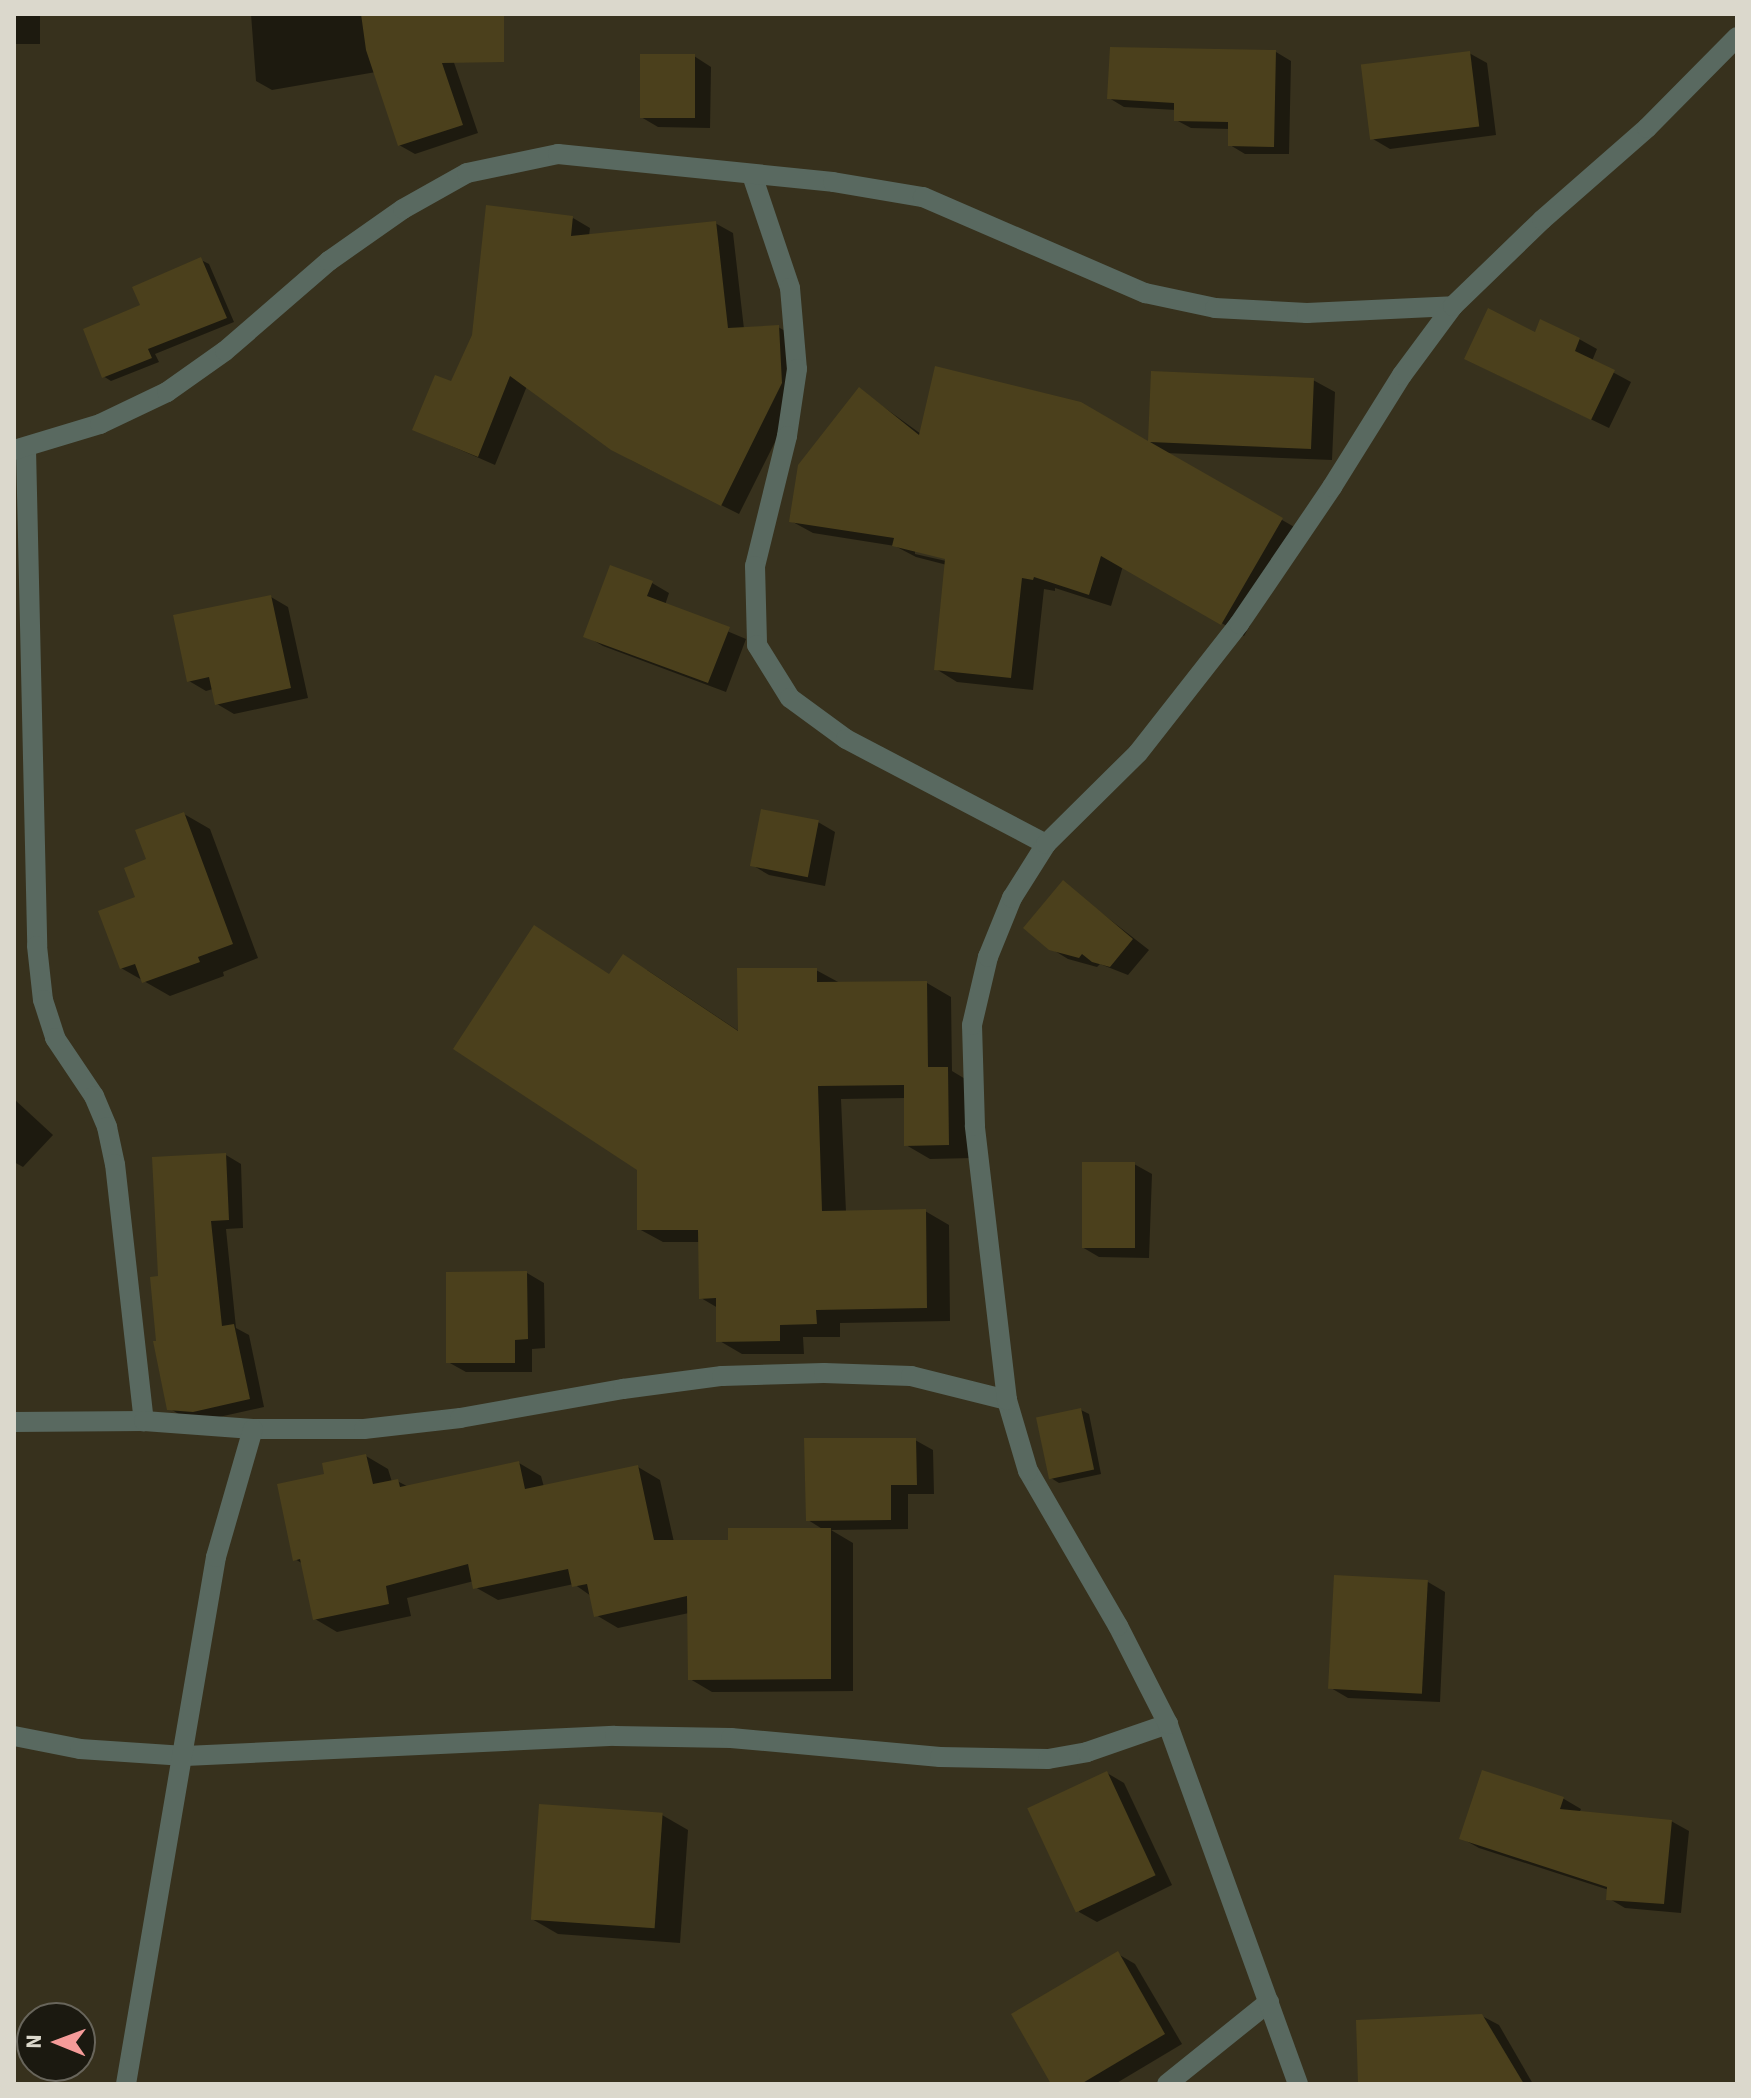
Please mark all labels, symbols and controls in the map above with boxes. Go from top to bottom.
north arrow [16,2002,96,2082]
text: N [18,2034,50,2049]

